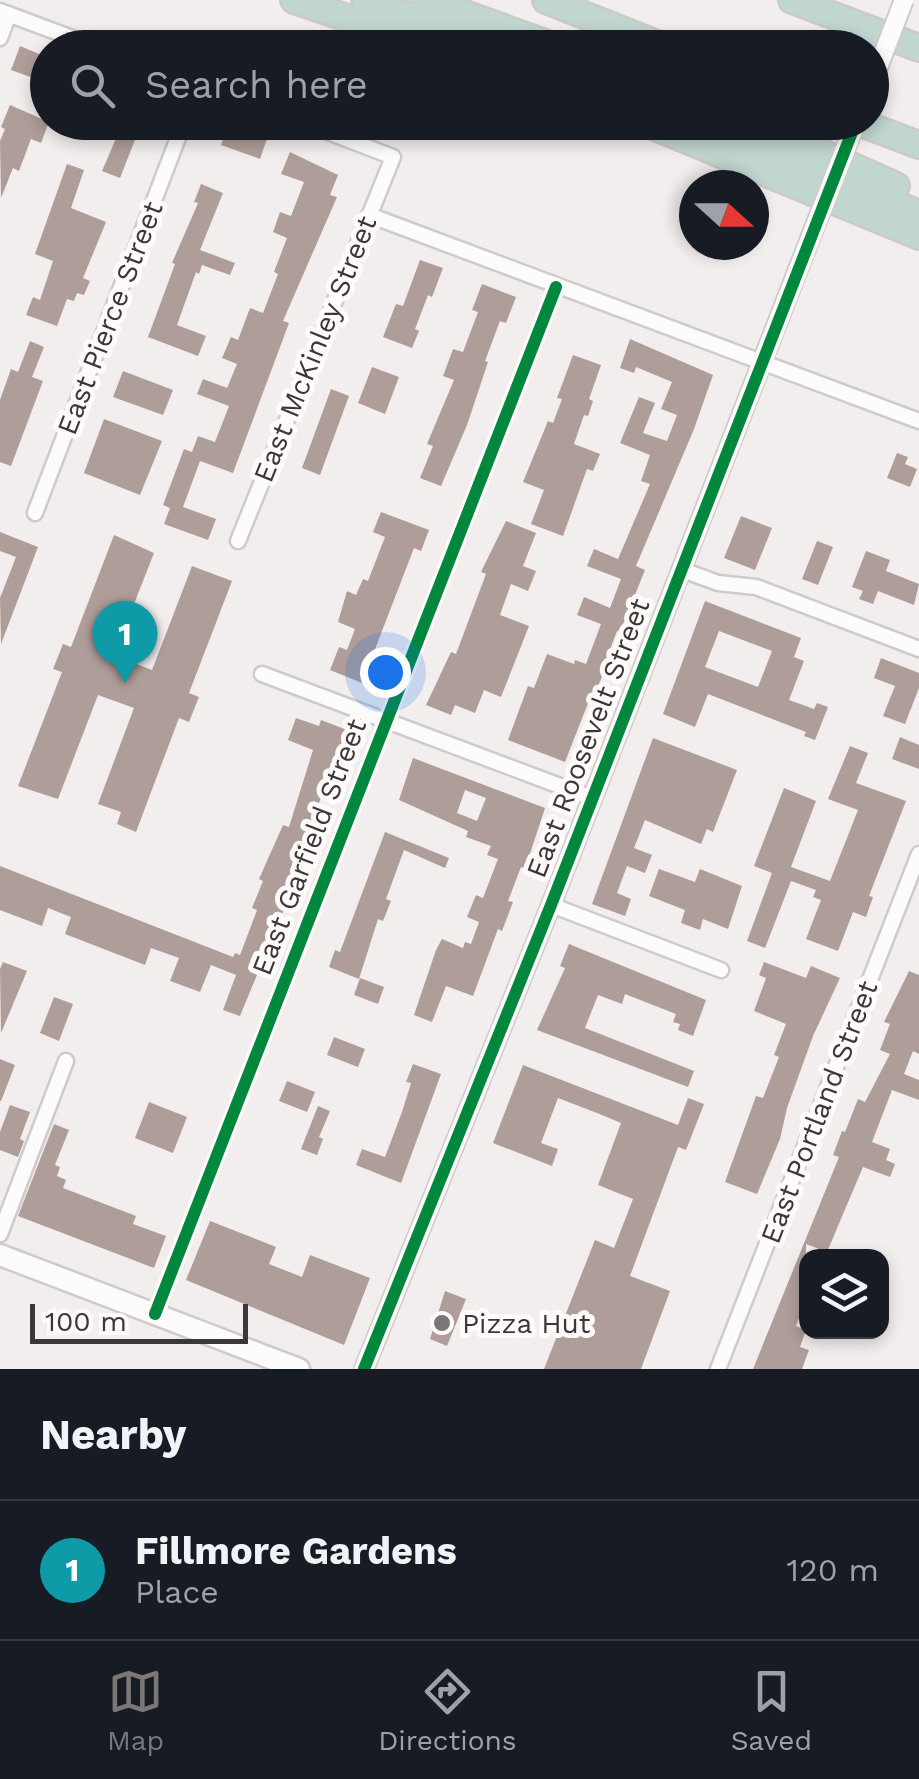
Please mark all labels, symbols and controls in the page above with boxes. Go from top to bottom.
search box [30,30,889,140]
icon: search [65,58,120,113]
text: Search here [145,63,368,107]
north arrow [679,170,769,260]
street label: East Pierce Street [50,197,170,439]
street label: East McKinley Street [247,211,384,487]
street label: East Roosevelt Street [520,594,657,882]
pin: 1 [92,600,158,683]
your location [360,647,411,698]
street label: East Garfield Street [245,714,373,980]
street label: East Portland Street [754,976,884,1248]
map controls [799,1249,889,1339]
button: layers [799,1249,889,1339]
scale bar [30,1299,248,1344]
text: 100 m [45,1305,127,1338]
place label: Pizza Hut [462,1307,591,1340]
marker: Pizza Hut [431,1312,453,1334]
text: Nearby [40,1410,187,1459]
text: Fillmore Gardens [135,1529,457,1573]
text: 1 [66,1551,79,1589]
text: 120 m [787,1551,879,1589]
text: Place [135,1573,219,1611]
tab: Map [107,1664,164,1757]
tab: Directions [378,1664,517,1757]
tab: Saved [731,1664,812,1757]

